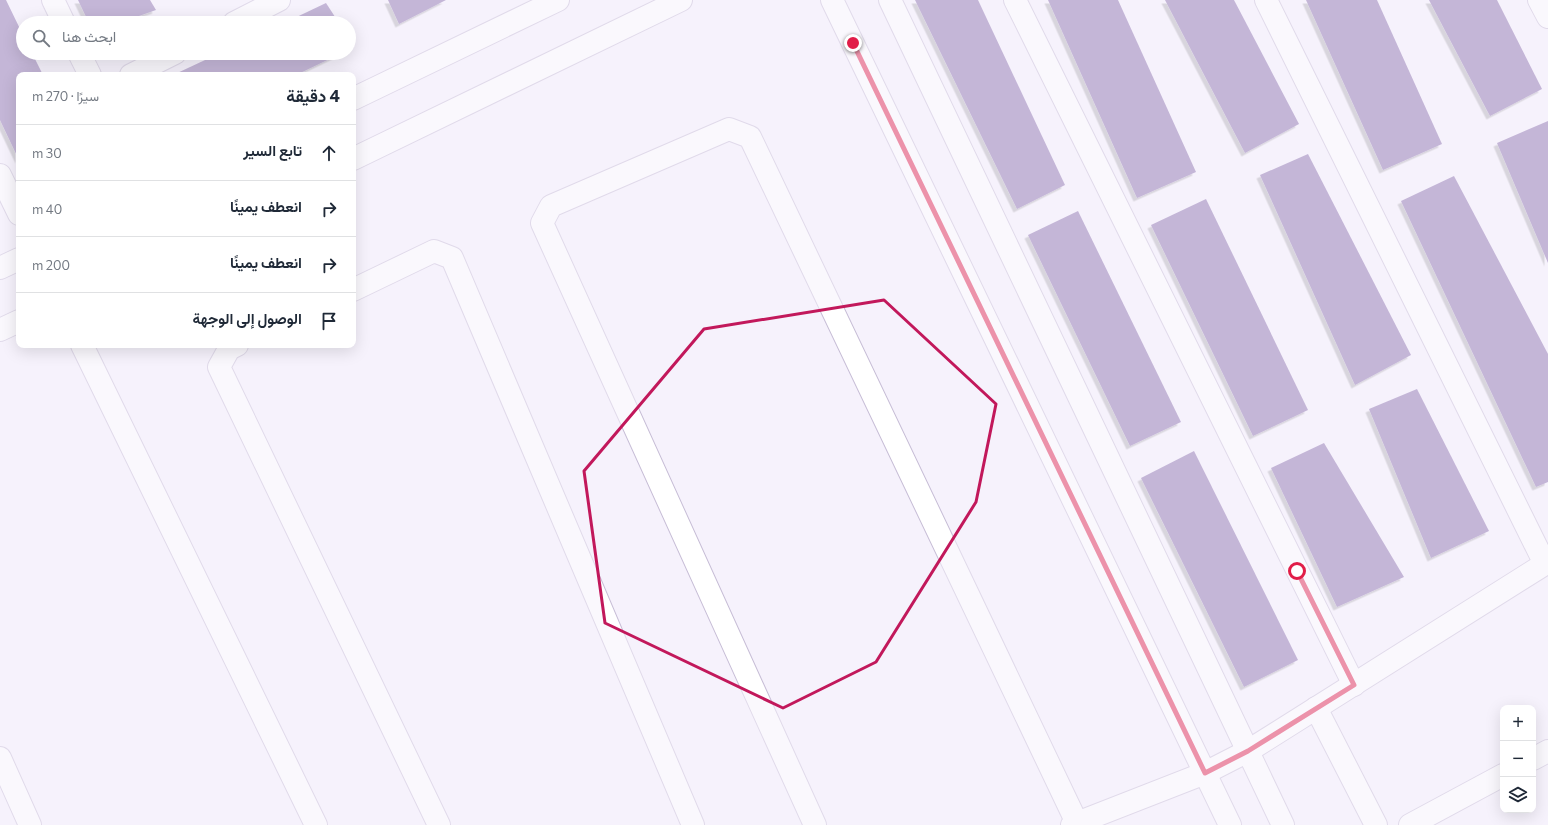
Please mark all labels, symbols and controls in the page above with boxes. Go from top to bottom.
search box [16,16,356,60]
icon: search [30,27,52,49]
text: ابحث هنا [62,27,116,45]
route end [844,34,862,52]
text: 4 دقيقة [286,85,340,106]
text: سيرًا · 270 m [32,88,99,104]
text: تابع السير [243,141,302,159]
icon: ahead [318,142,340,164]
text: 30 m [32,145,62,161]
text: انعطف يمينًا [230,197,302,215]
icon: right [318,198,340,220]
text: 40 m [32,201,62,217]
text: انعطف يمينًا [230,253,302,271]
icon: right [318,254,340,276]
text: 200 m [32,257,70,273]
text: الوصول إلى الوجهة [193,309,302,327]
icon: arrive [318,310,340,332]
route start [1288,562,1306,580]
map controls [1500,705,1536,813]
button: + [1500,705,1536,741]
button: − [1500,741,1536,777]
button: layers [1500,777,1536,813]

